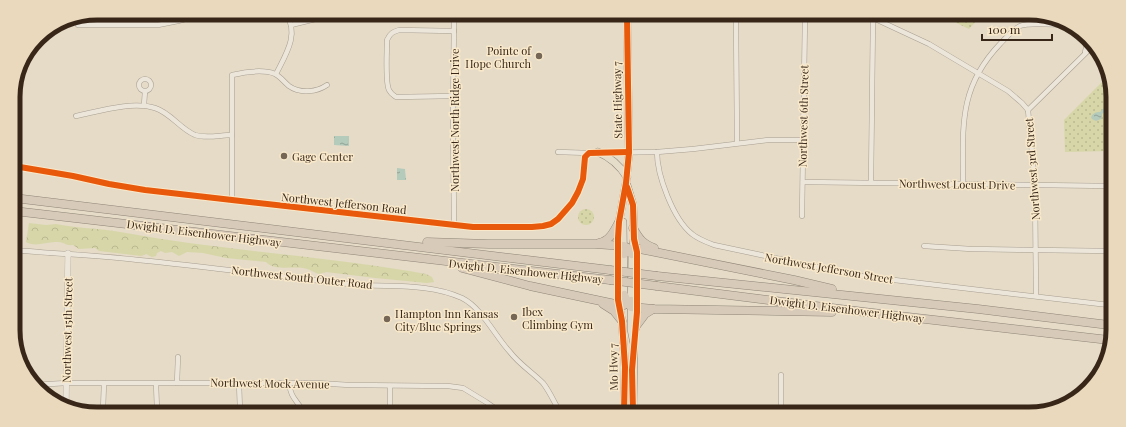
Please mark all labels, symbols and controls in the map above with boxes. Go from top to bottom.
scale bar [982,16,1052,42]
text: 100 m [988,21,1021,37]
place label: Pointe of Hope Church [465,43,532,71]
street label: Northwest North Ridge Drive [447,48,462,192]
marker: Pointe of Hope Church [534,51,544,61]
street label: State Highway 7 [609,61,625,139]
street label: Northwest 6th Street [795,65,811,167]
street label: Northwest 3rd Street [1021,117,1043,221]
place label: Gage Center [292,149,353,164]
marker: Gage Center [279,151,289,161]
street label: Northwest Locust Drive [899,175,1016,193]
street label: Northwest Jefferson Road [281,189,408,217]
street label: Dwight D. Eisenhower Highway [126,216,282,250]
street label: Northwest Jefferson Street [764,249,895,287]
street label: Dwight D. Eisenhower Highway [448,255,605,287]
street label: Northwest South Outer Road [231,262,374,292]
street label: Northwest 15th Street [59,277,75,383]
street label: Dwight D. Eisenhower Highway [769,292,925,326]
place label: Ibex Climbing Gym [522,304,593,332]
place label: Hampton Inn Kansas City/Blue Springs [395,306,498,334]
marker: Ibex Climbing Gym [509,312,519,322]
marker: Hampton Inn Kansas City/Blue Springs [382,314,392,324]
street label: Mo Hwy 7 [605,343,621,391]
street label: Northwest Mock Avenue [210,374,330,392]

